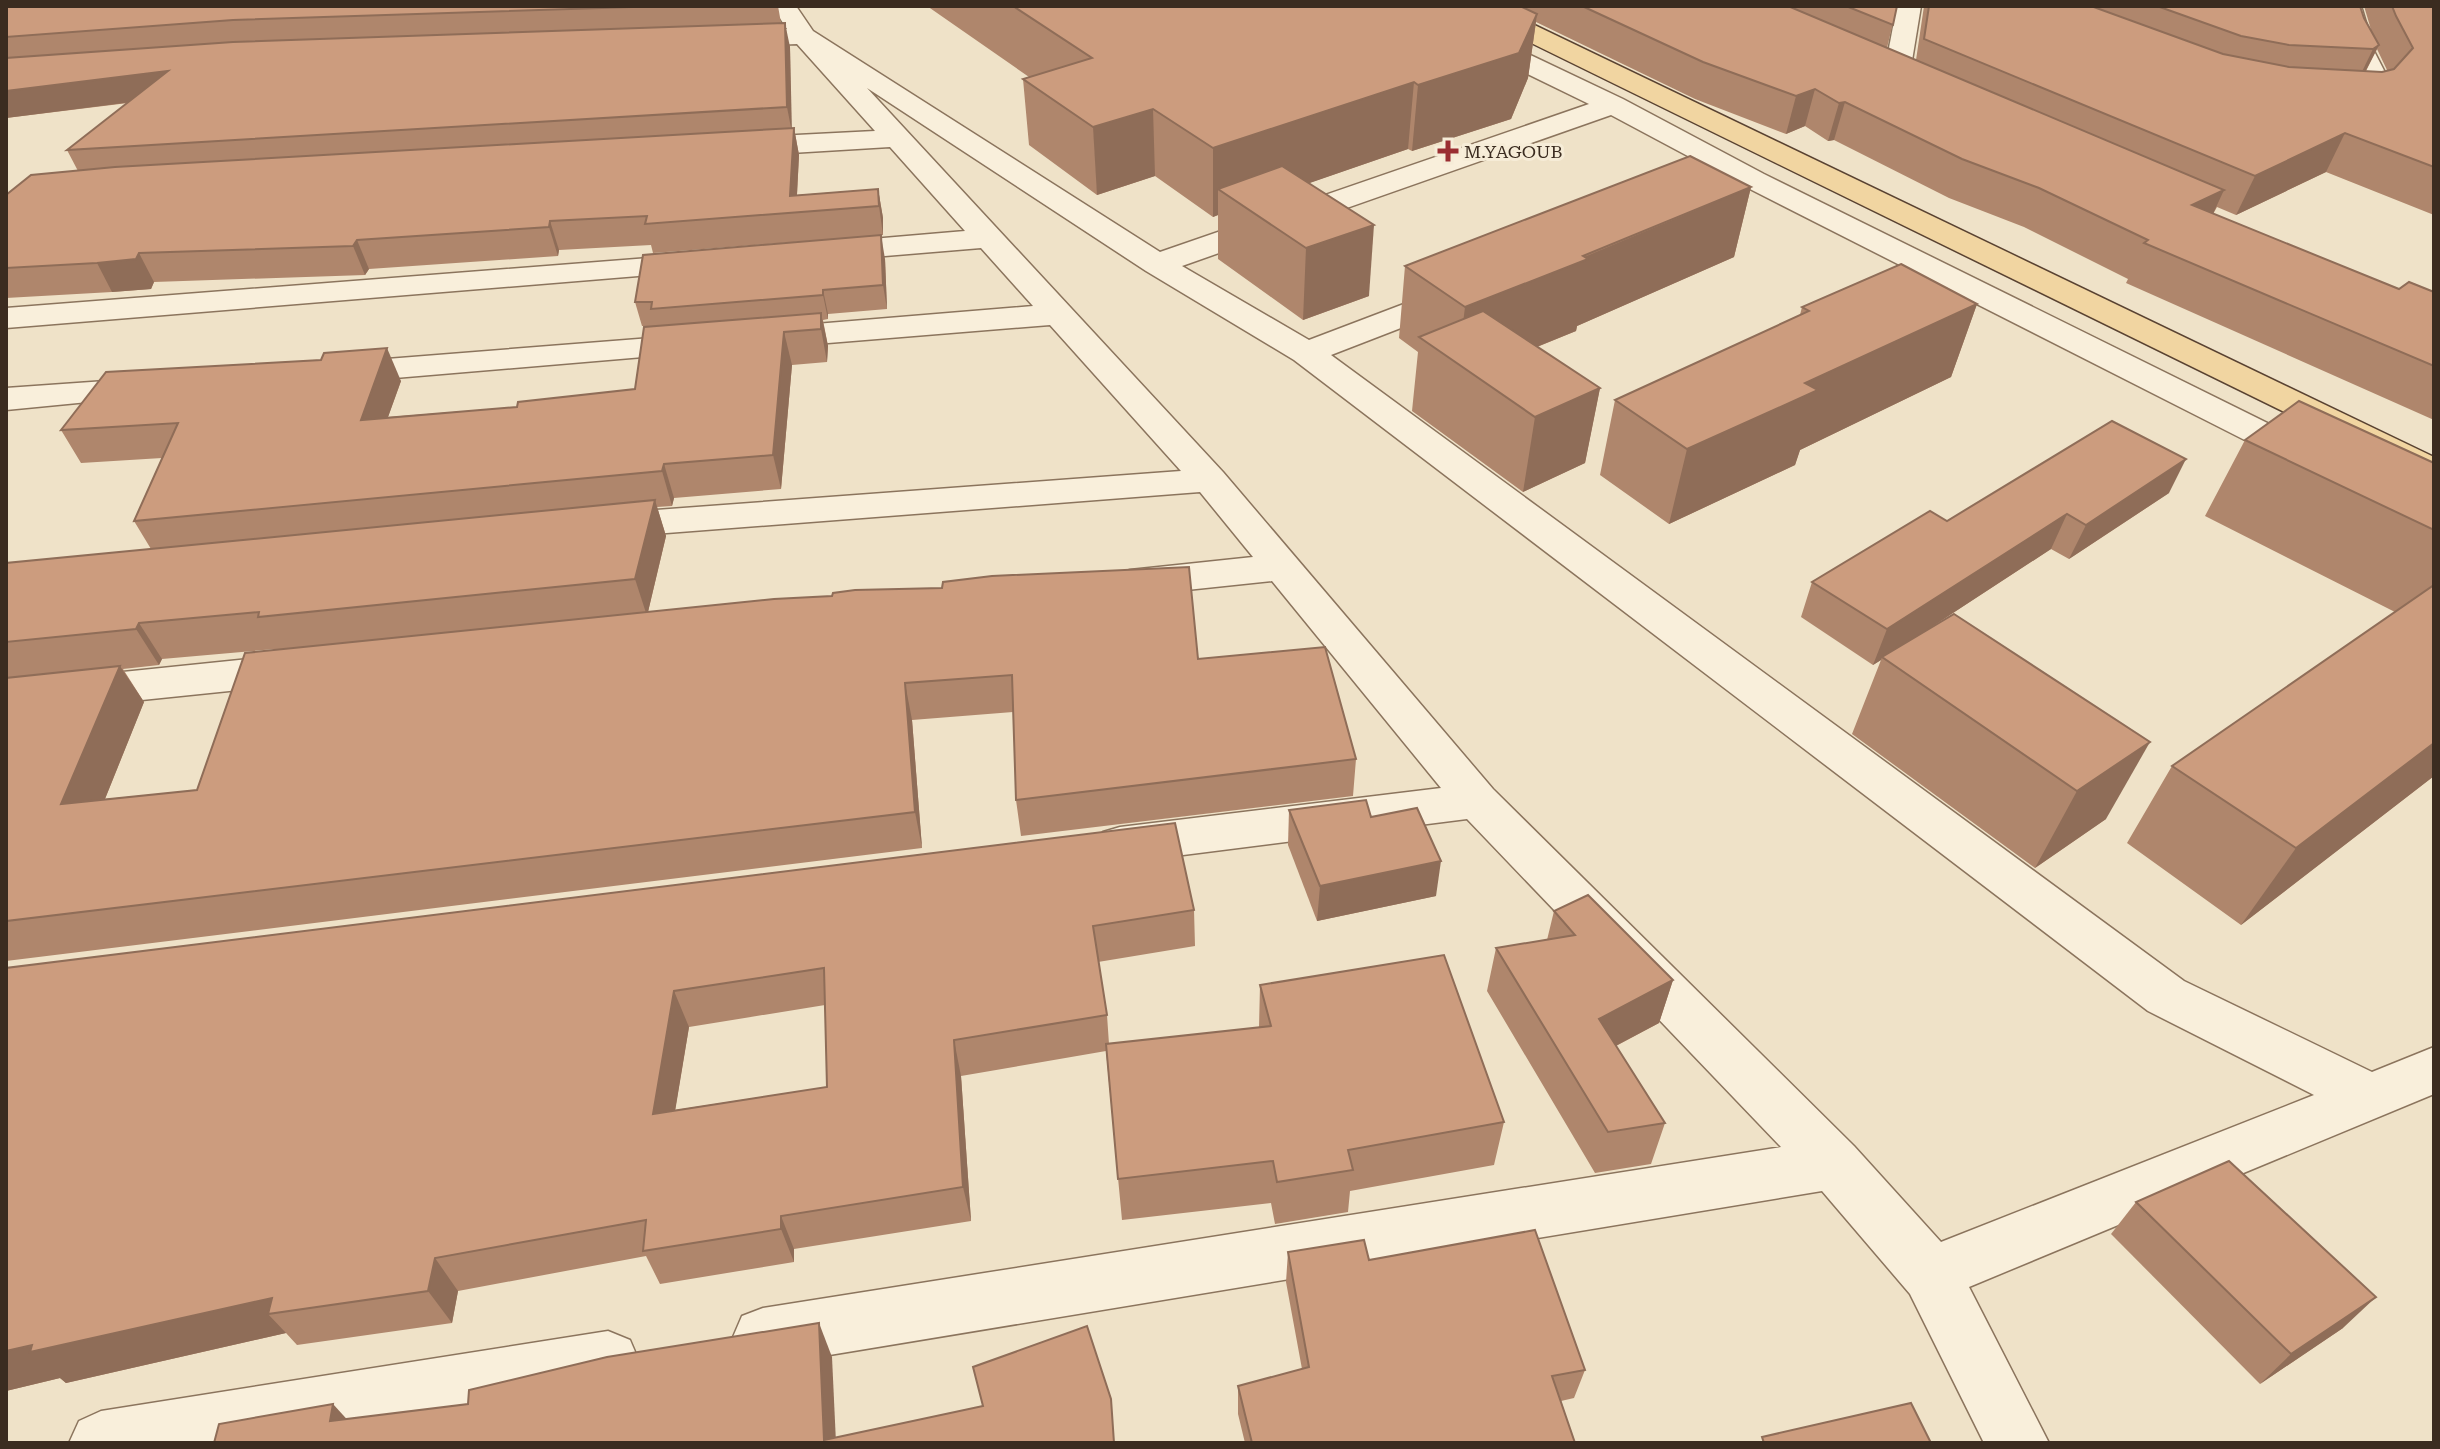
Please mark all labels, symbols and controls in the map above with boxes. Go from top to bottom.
place label: M.YAGOUB [1464,141,1563,162]
marker: M.YAGOUB [1439,142,1457,160]

